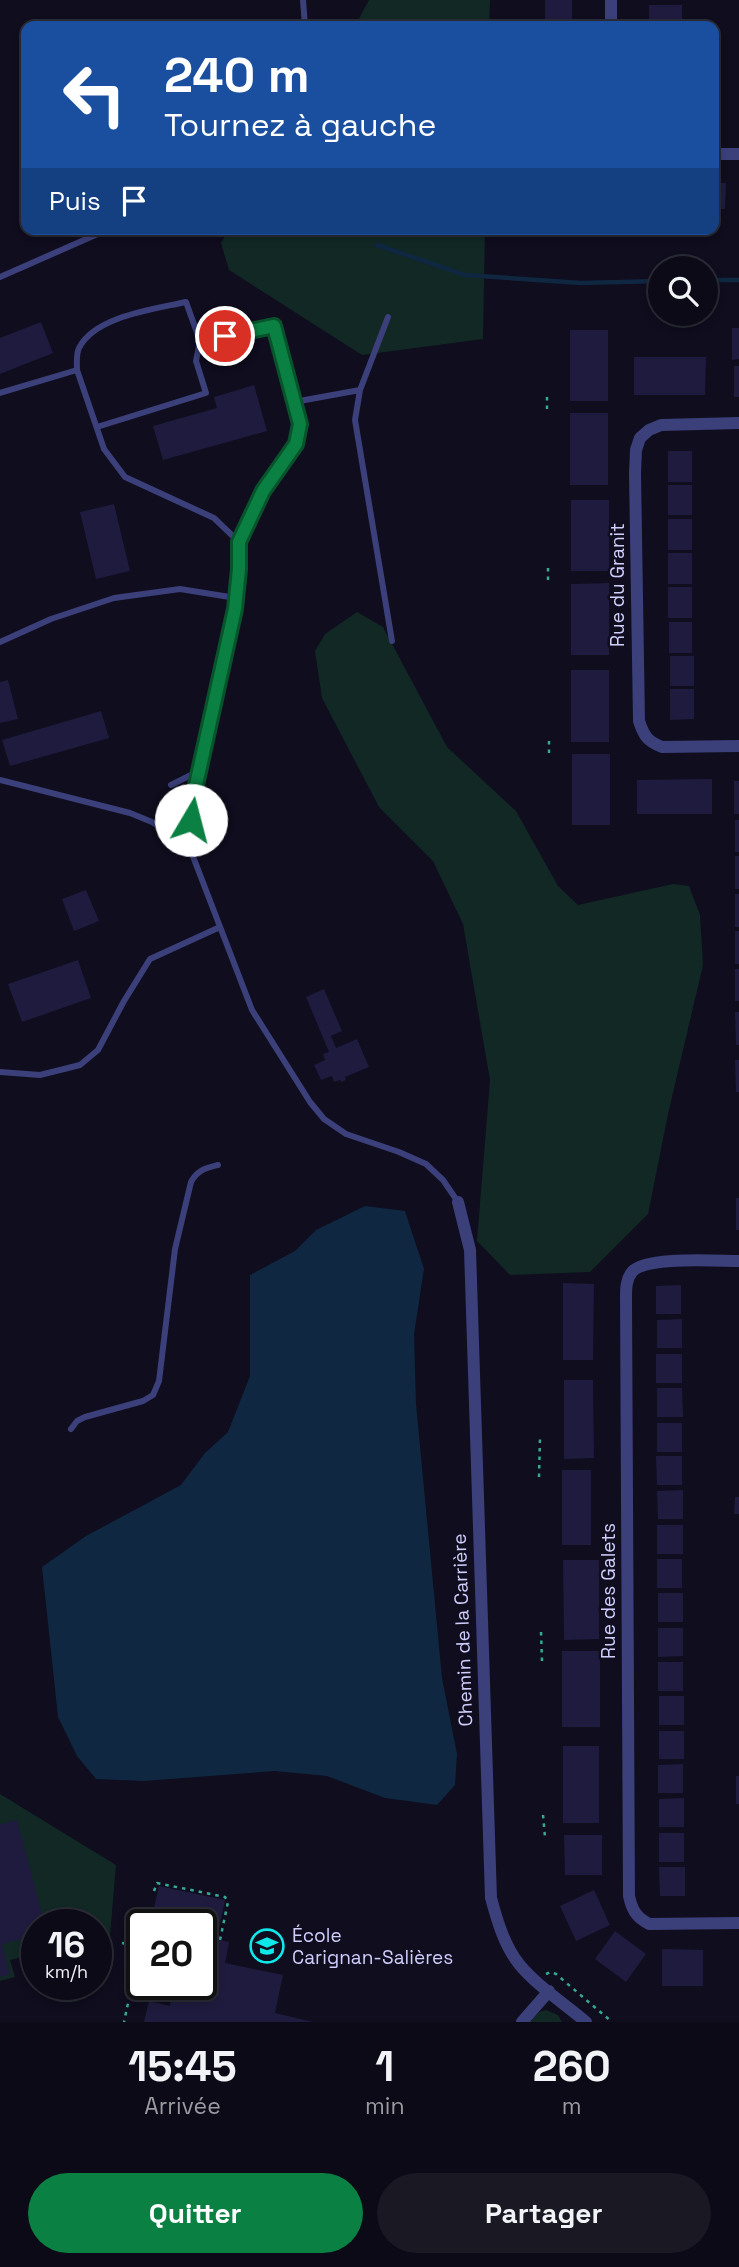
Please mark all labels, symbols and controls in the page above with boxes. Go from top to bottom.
text: 240 m [164,44,310,106]
icon: left [49,49,140,140]
text: Tournez à gauche [164,105,436,145]
icon: arrive [115,182,153,220]
text: Puis [49,184,101,218]
map controls [648,256,718,326]
button: search [648,256,718,326]
pin [195,306,255,366]
icon: arrive [206,317,244,355]
street label: Rue du Granit [605,523,630,647]
position arrow [154,783,228,857]
street label: Rue des Galets [596,1523,621,1659]
street label: Chemin de la Carrière [447,1533,478,1727]
speed limit sign: 20 [126,1909,217,2000]
text: 16 [48,1923,85,1967]
place label: École Carignan-Salières [292,1923,453,1970]
school or university icon: École Carignan-Salières [248,1927,286,1965]
text: km/h [45,1960,88,1983]
text: 15:45 [128,2040,237,2093]
text: 1 [375,2040,394,2093]
text: 260 [533,2040,611,2093]
text: Arrivée [144,2091,221,2121]
text: min [365,2091,404,2121]
text: m [562,2091,582,2121]
button: Quitter [28,2173,363,2253]
button: Partager [377,2173,711,2253]

